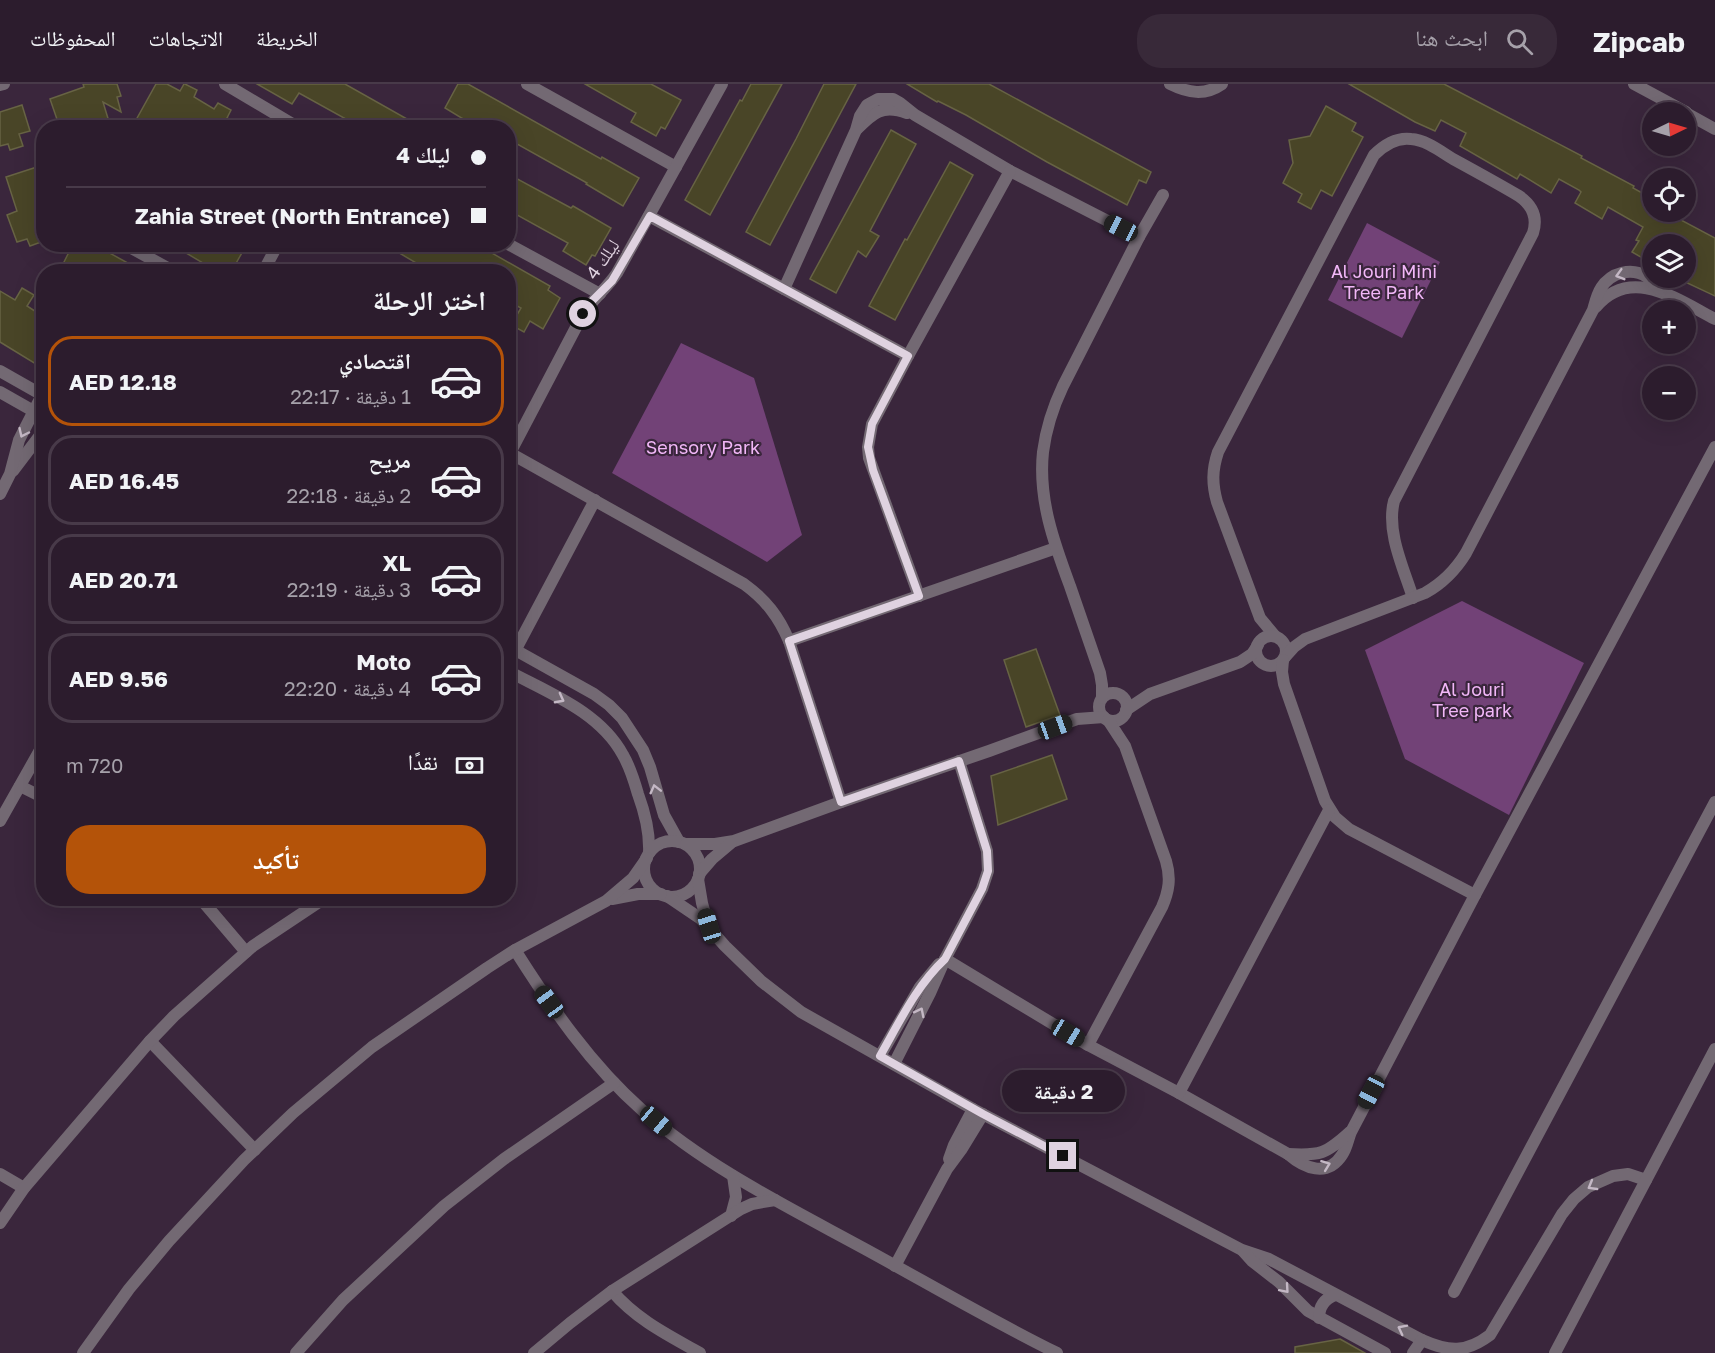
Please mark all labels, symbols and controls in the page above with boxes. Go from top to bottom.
search box [1137,14,1557,68]
text: ابحث هنا [1415,24,1488,51]
text: المحفوظات [30,25,115,51]
text: الاتجاهات [148,25,223,51]
text: الخريطة [256,25,318,51]
icon: search [1503,25,1536,58]
text: Zipcab [1593,25,1685,58]
north arrow [1642,102,1696,156]
map controls [1642,102,1696,420]
text: ليلك 4 [396,141,450,168]
button: locate [1642,168,1696,222]
text: Zahia Street (North Entrance) [135,202,450,229]
car [1101,212,1141,244]
button: layers [1642,234,1696,288]
street label: ليلك 4 [581,235,624,283]
park label: Al Jouri Mini Tree Park [1331,260,1437,303]
one-way arrow [1615,268,1626,280]
text: اختر الرحلة [373,284,486,316]
route start [569,300,596,327]
button: + [1642,300,1696,354]
text: اقتصادي [339,347,411,374]
icon: car [429,354,483,408]
button: − [1642,366,1696,420]
text: AED 12.18 [69,368,177,395]
text: 1 دقيقة · 22:17 [290,384,411,408]
one-way arrow [18,427,30,438]
park label: Sensory Park [646,436,760,458]
text: مريح [368,446,411,473]
icon: car [429,453,483,507]
text: AED 16.45 [69,467,179,494]
text: 2 دقيقة · 22:18 [287,483,411,507]
text: XL [383,549,411,576]
icon: car [429,552,483,606]
text: AED 20.71 [69,566,178,593]
text: 3 دقيقة · 22:19 [287,577,411,601]
text: Moto [356,648,411,675]
icon: car [429,651,483,705]
text: AED 9.56 [69,665,168,692]
text: 4 دقيقة · 22:20 [284,676,411,700]
park label: Al Jouri Tree park [1432,678,1512,721]
one-way arrow [554,692,564,703]
car [1035,712,1075,742]
text: نقدًا [408,748,438,775]
icon: cash [453,749,486,782]
text: 720 m [66,753,123,777]
one-way arrow [650,784,663,794]
button: تأكيد [66,825,486,894]
car [695,906,723,946]
car [531,982,567,1022]
one-way arrow [913,1008,925,1019]
car [1048,1016,1088,1050]
callout: 2 دقيقة [1002,1069,1124,1111]
car [1355,1072,1387,1112]
text: 2 دقيقة [1034,1079,1093,1103]
car [636,1103,676,1139]
route end [1049,1142,1076,1169]
one-way arrow [1320,1160,1331,1172]
one-way arrow [1587,1179,1598,1190]
one-way arrow [1278,1282,1289,1293]
one-way arrow [1397,1325,1408,1337]

